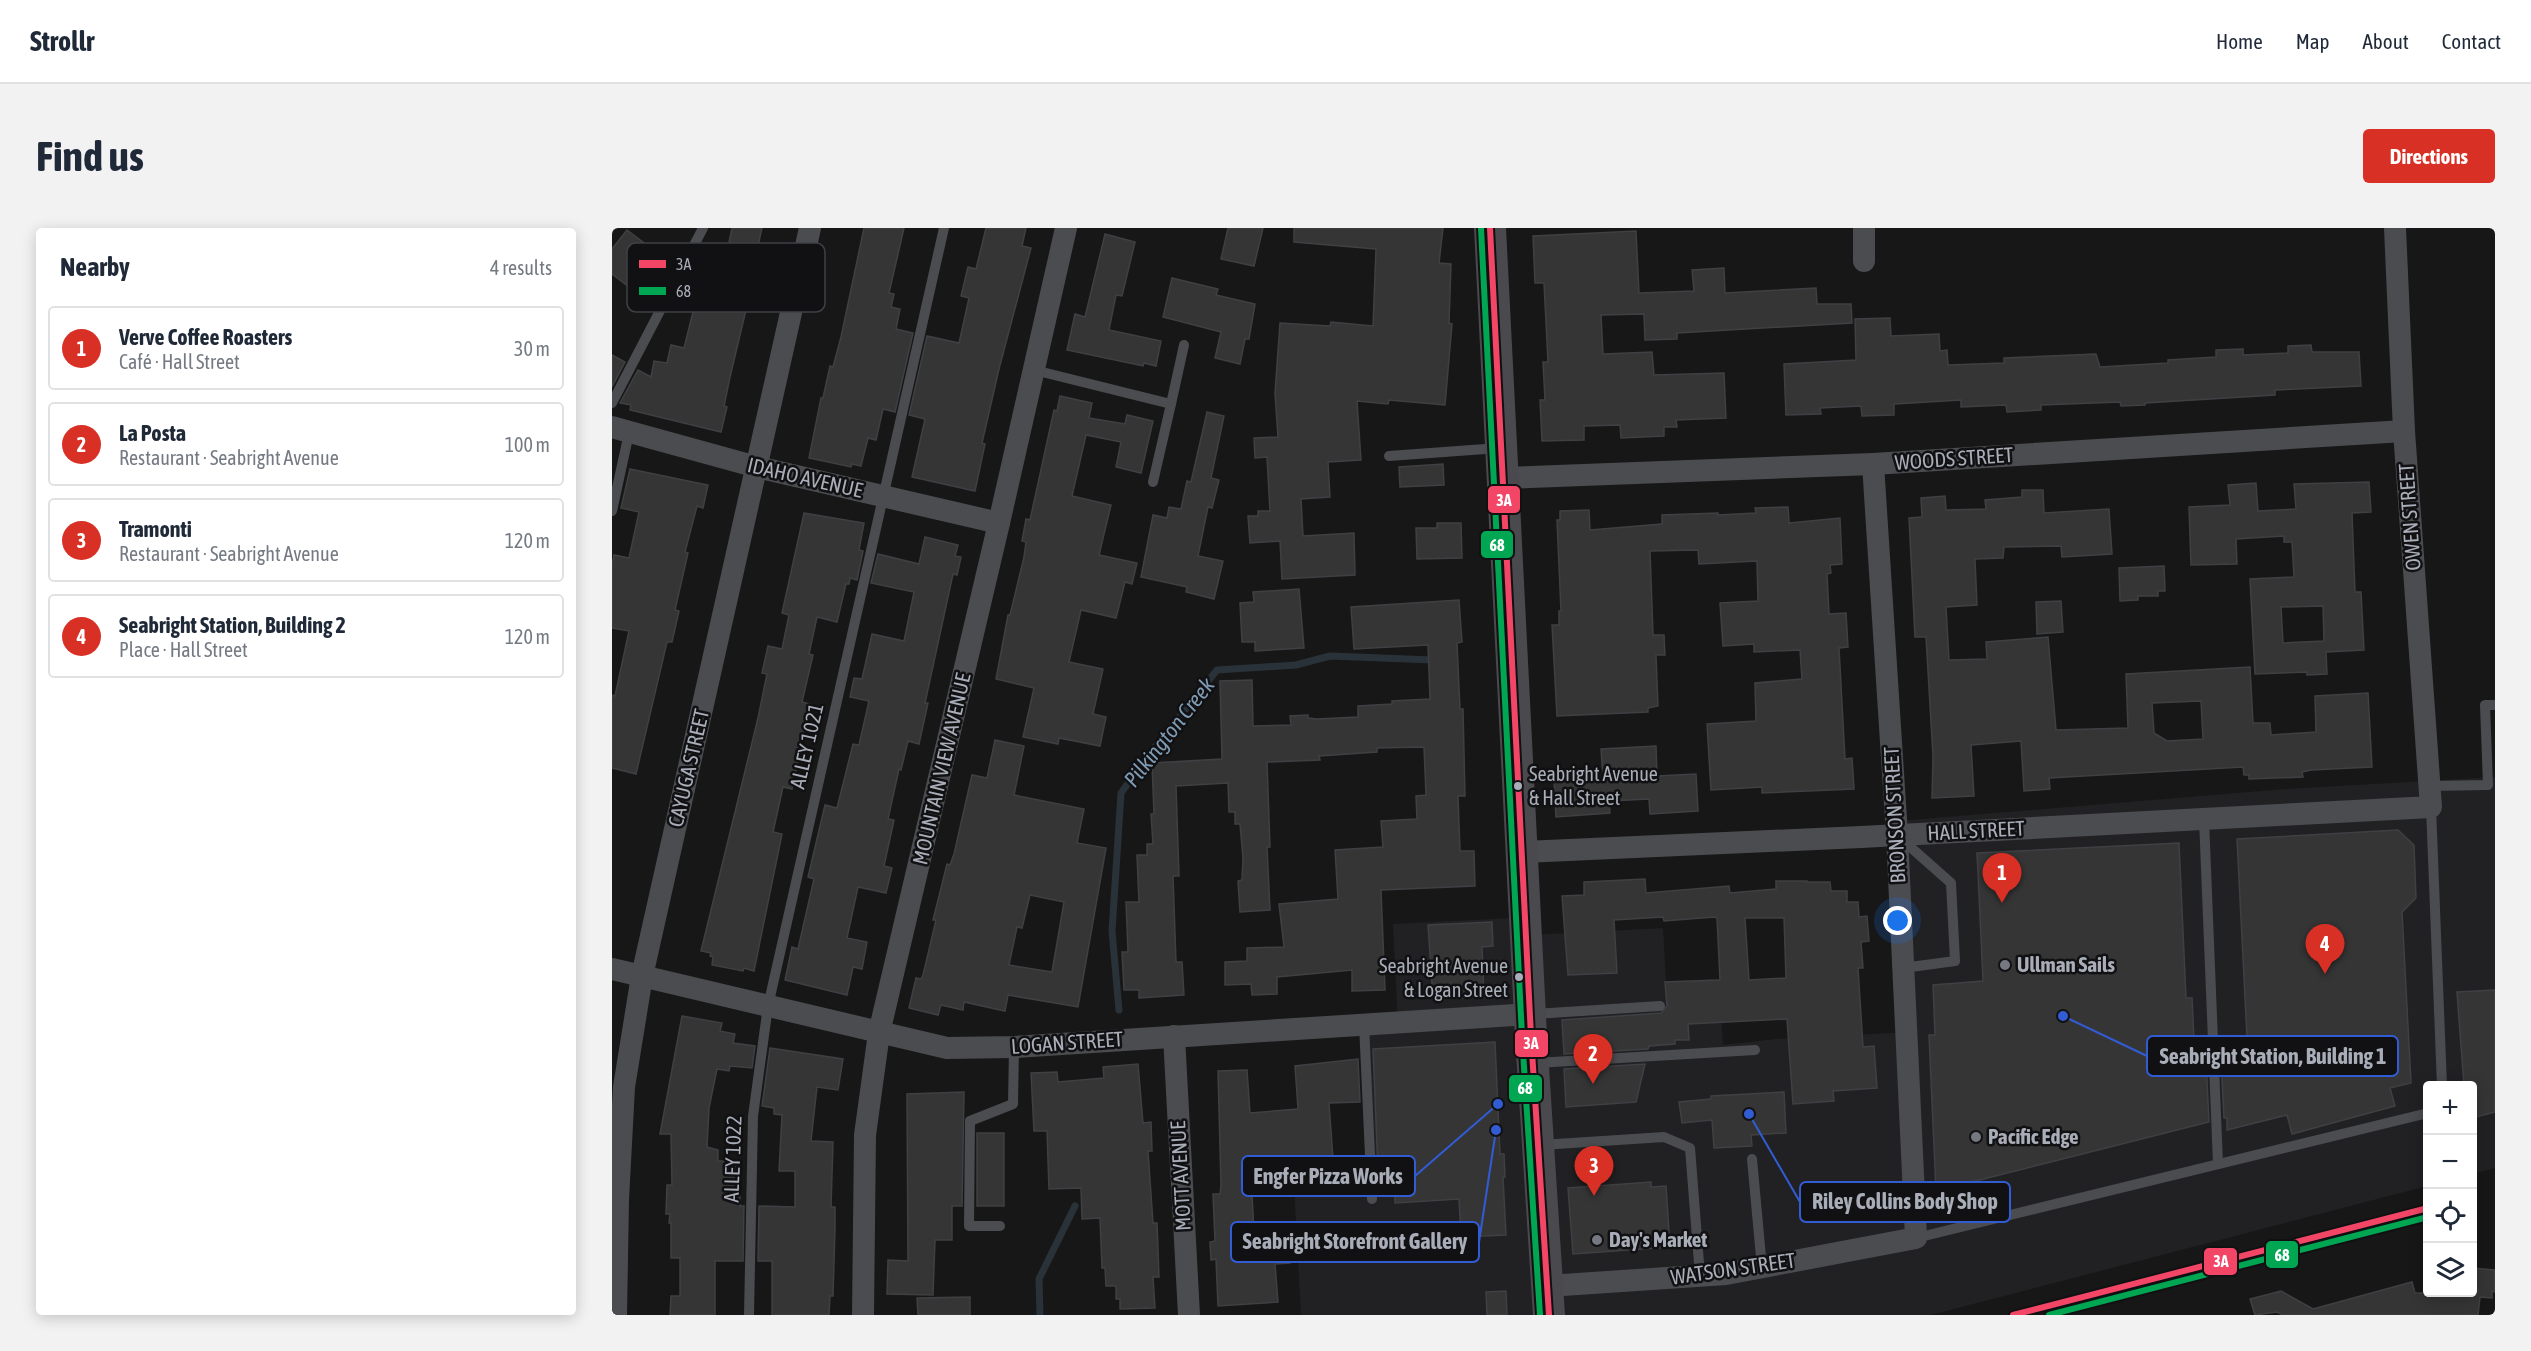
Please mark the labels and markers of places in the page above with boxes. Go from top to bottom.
place label: Seabright Avenue & Hall Street [1529,762,1658,809]
marker: Seabright Avenue & Hall Street [1512,780,1524,792]
pin: 1 [1982,854,2022,903]
pin: 4 [2306,924,2344,974]
place label: Ullman Sails [2017,952,2115,976]
place label: Seabright Avenue & Logan Street [1379,954,1508,1001]
marker: Ullman Sails [1998,958,2012,972]
marker: Seabright Avenue & Logan Street [1513,971,1525,983]
pin: 2 [1574,1034,1612,1084]
callout: Seabright Station, Building 1 [2147,1036,2398,1076]
place label: Pacific Edge [1988,1124,2079,1148]
marker: Pacific Edge [1969,1130,1983,1144]
pin: 3 [1574,1146,1614,1196]
callout: Engfer Pizza Works [1242,1156,1415,1196]
callout: Riley Collins Body Shop [1800,1182,2010,1222]
callout: Seabright Storefront Gallery [1231,1222,1479,1262]
place label: Day's Market [1609,1227,1707,1251]
marker: Day's Market [1590,1233,1604,1247]

